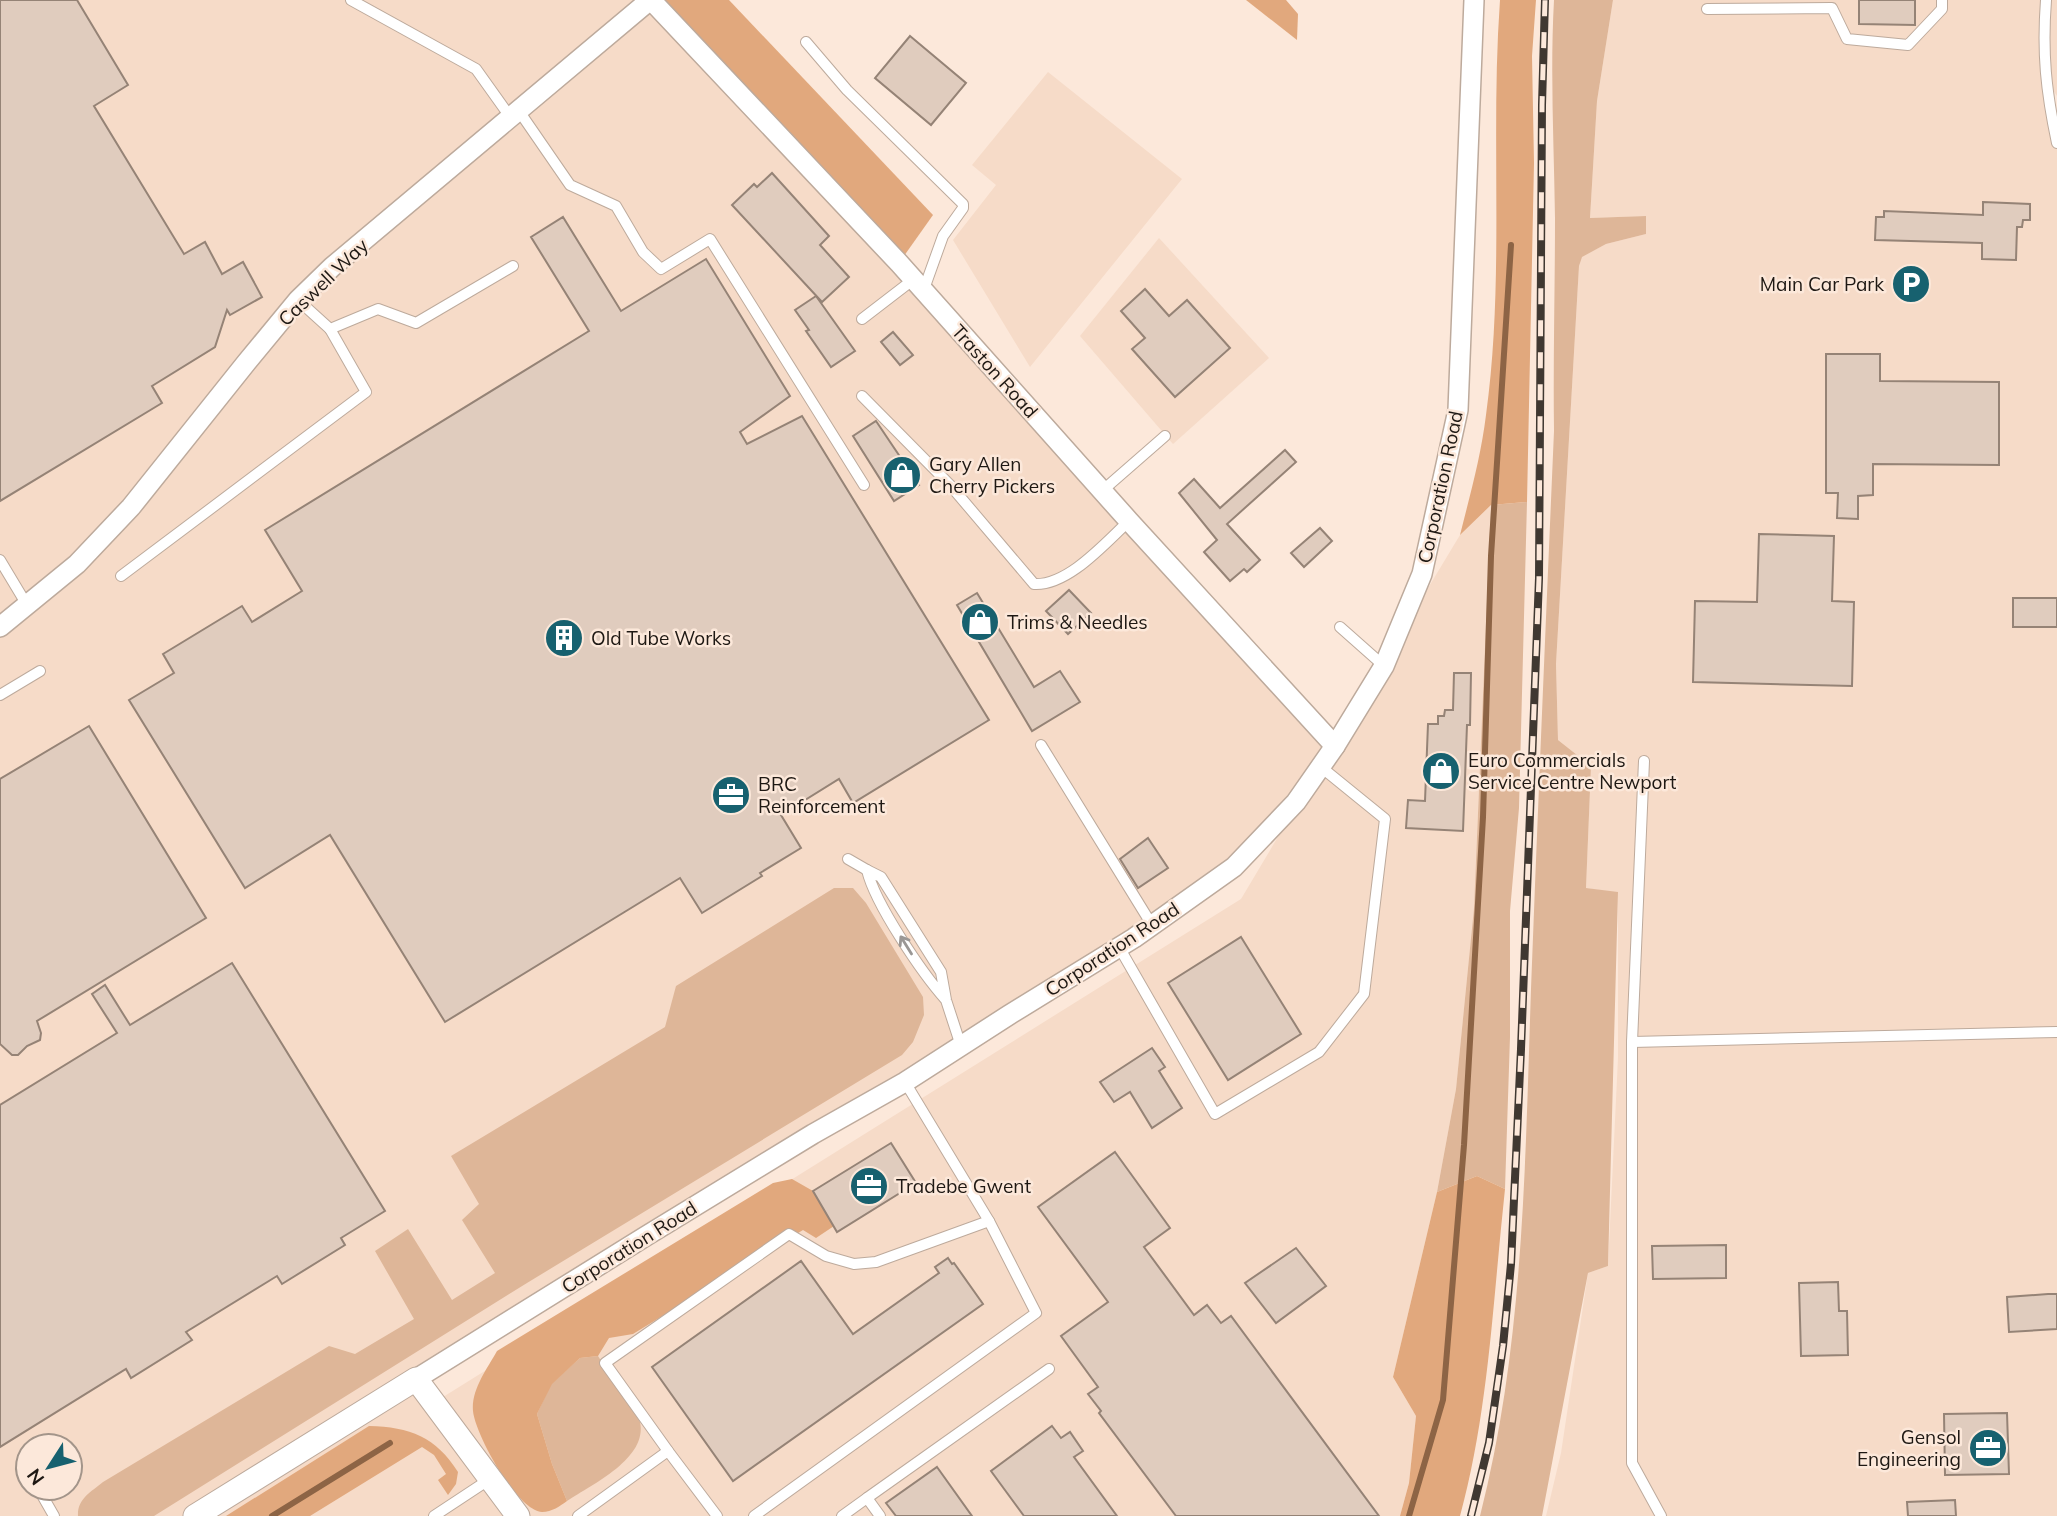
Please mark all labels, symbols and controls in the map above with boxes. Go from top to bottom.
street label: Caswell Way [273,233,373,331]
parking icon: Main Car Park [1890,263,1932,305]
place label: Main Car Park [1760,272,1884,296]
street label: Traston Road [947,319,1043,423]
street label: Corporation Road [1412,409,1468,565]
place label: Gary Allen Cherry Pickers [929,452,1055,498]
shop icon: Gary Allen Cherry Pickers [881,454,923,496]
shop icon: Trims & Needles [959,601,1001,643]
place label: Trims & Needles [1007,610,1148,634]
building icon: Old Tube Works [543,617,585,659]
place label: Old Tube Works [591,626,731,650]
place label: Euro Commercials Service Centre Newport [1468,748,1677,794]
shop icon: Euro Commercials Service Centre Newport [1420,750,1462,792]
place label: BRC Reinforcement [758,772,885,818]
office icon: BRC Reinforcement [710,774,752,816]
street label: Corporation Road [1040,897,1184,1001]
one-way arrow [899,935,913,955]
office icon: Tradebe Gwent [848,1165,890,1207]
place label: Tradebe Gwent [896,1174,1031,1198]
street label: Corporation Road [557,1196,701,1298]
place label: Gensol Engineering [1857,1425,1961,1471]
office icon: Gensol Engineering [1967,1427,2009,1469]
north arrow [14,1432,84,1502]
text: N [21,1464,49,1490]

